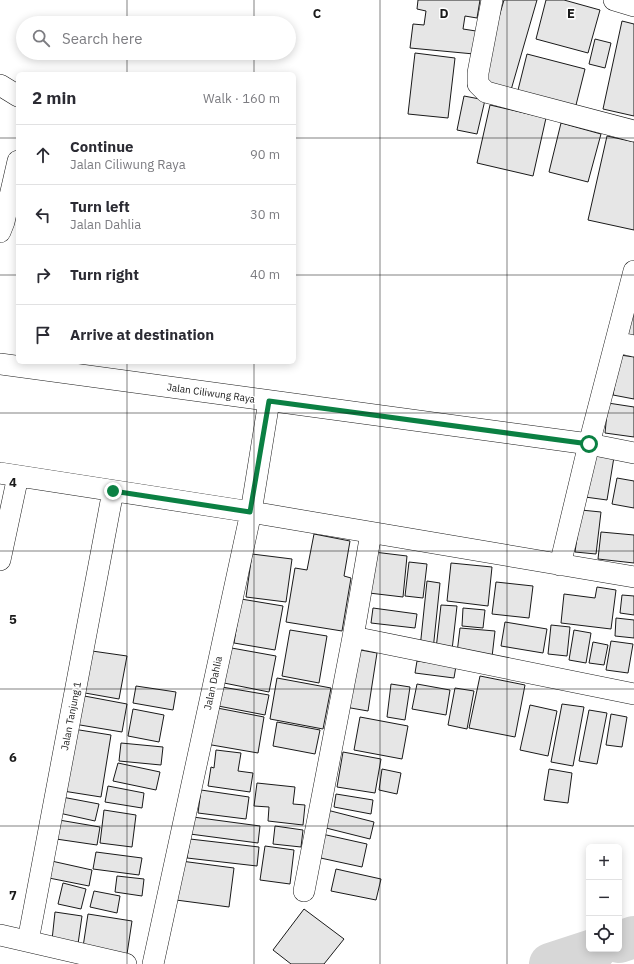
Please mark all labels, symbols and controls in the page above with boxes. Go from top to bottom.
text: C [313,5,322,22]
text: D [439,5,449,22]
text: E [567,5,575,22]
search box [16,16,296,60]
icon: search [30,27,52,49]
text: Search here [62,29,142,48]
text: 2 min [32,87,76,109]
text: Walk · 160 m [203,90,280,107]
text: Continue [70,137,134,156]
icon: ahead [32,144,54,166]
text: 90 m [250,146,280,163]
text: Jalan Ciliwung Raya [70,156,186,173]
text: Turn left [70,197,130,216]
icon: left [32,204,54,226]
text: 30 m [250,206,280,223]
text: Jalan Dahlia [70,216,141,233]
icon: right [32,264,54,286]
text: Turn right [70,265,139,284]
text: 40 m [250,266,280,283]
icon: arrive [32,324,54,346]
text: Arrive at destination [70,325,214,344]
street label: Jalan Ciliwung Raya [166,380,257,406]
route start [580,435,598,453]
text: 4 [9,474,17,491]
route end [104,482,122,500]
text: 5 [9,611,17,628]
street label: Jalan Dahlia [201,654,225,711]
street label: Jalan Tanjung 1 [58,680,84,752]
text: 6 [9,749,17,766]
map controls [586,844,622,952]
button: + [586,844,622,880]
button: − [586,880,622,916]
text: 7 [9,887,17,904]
button: locate [586,916,622,952]

